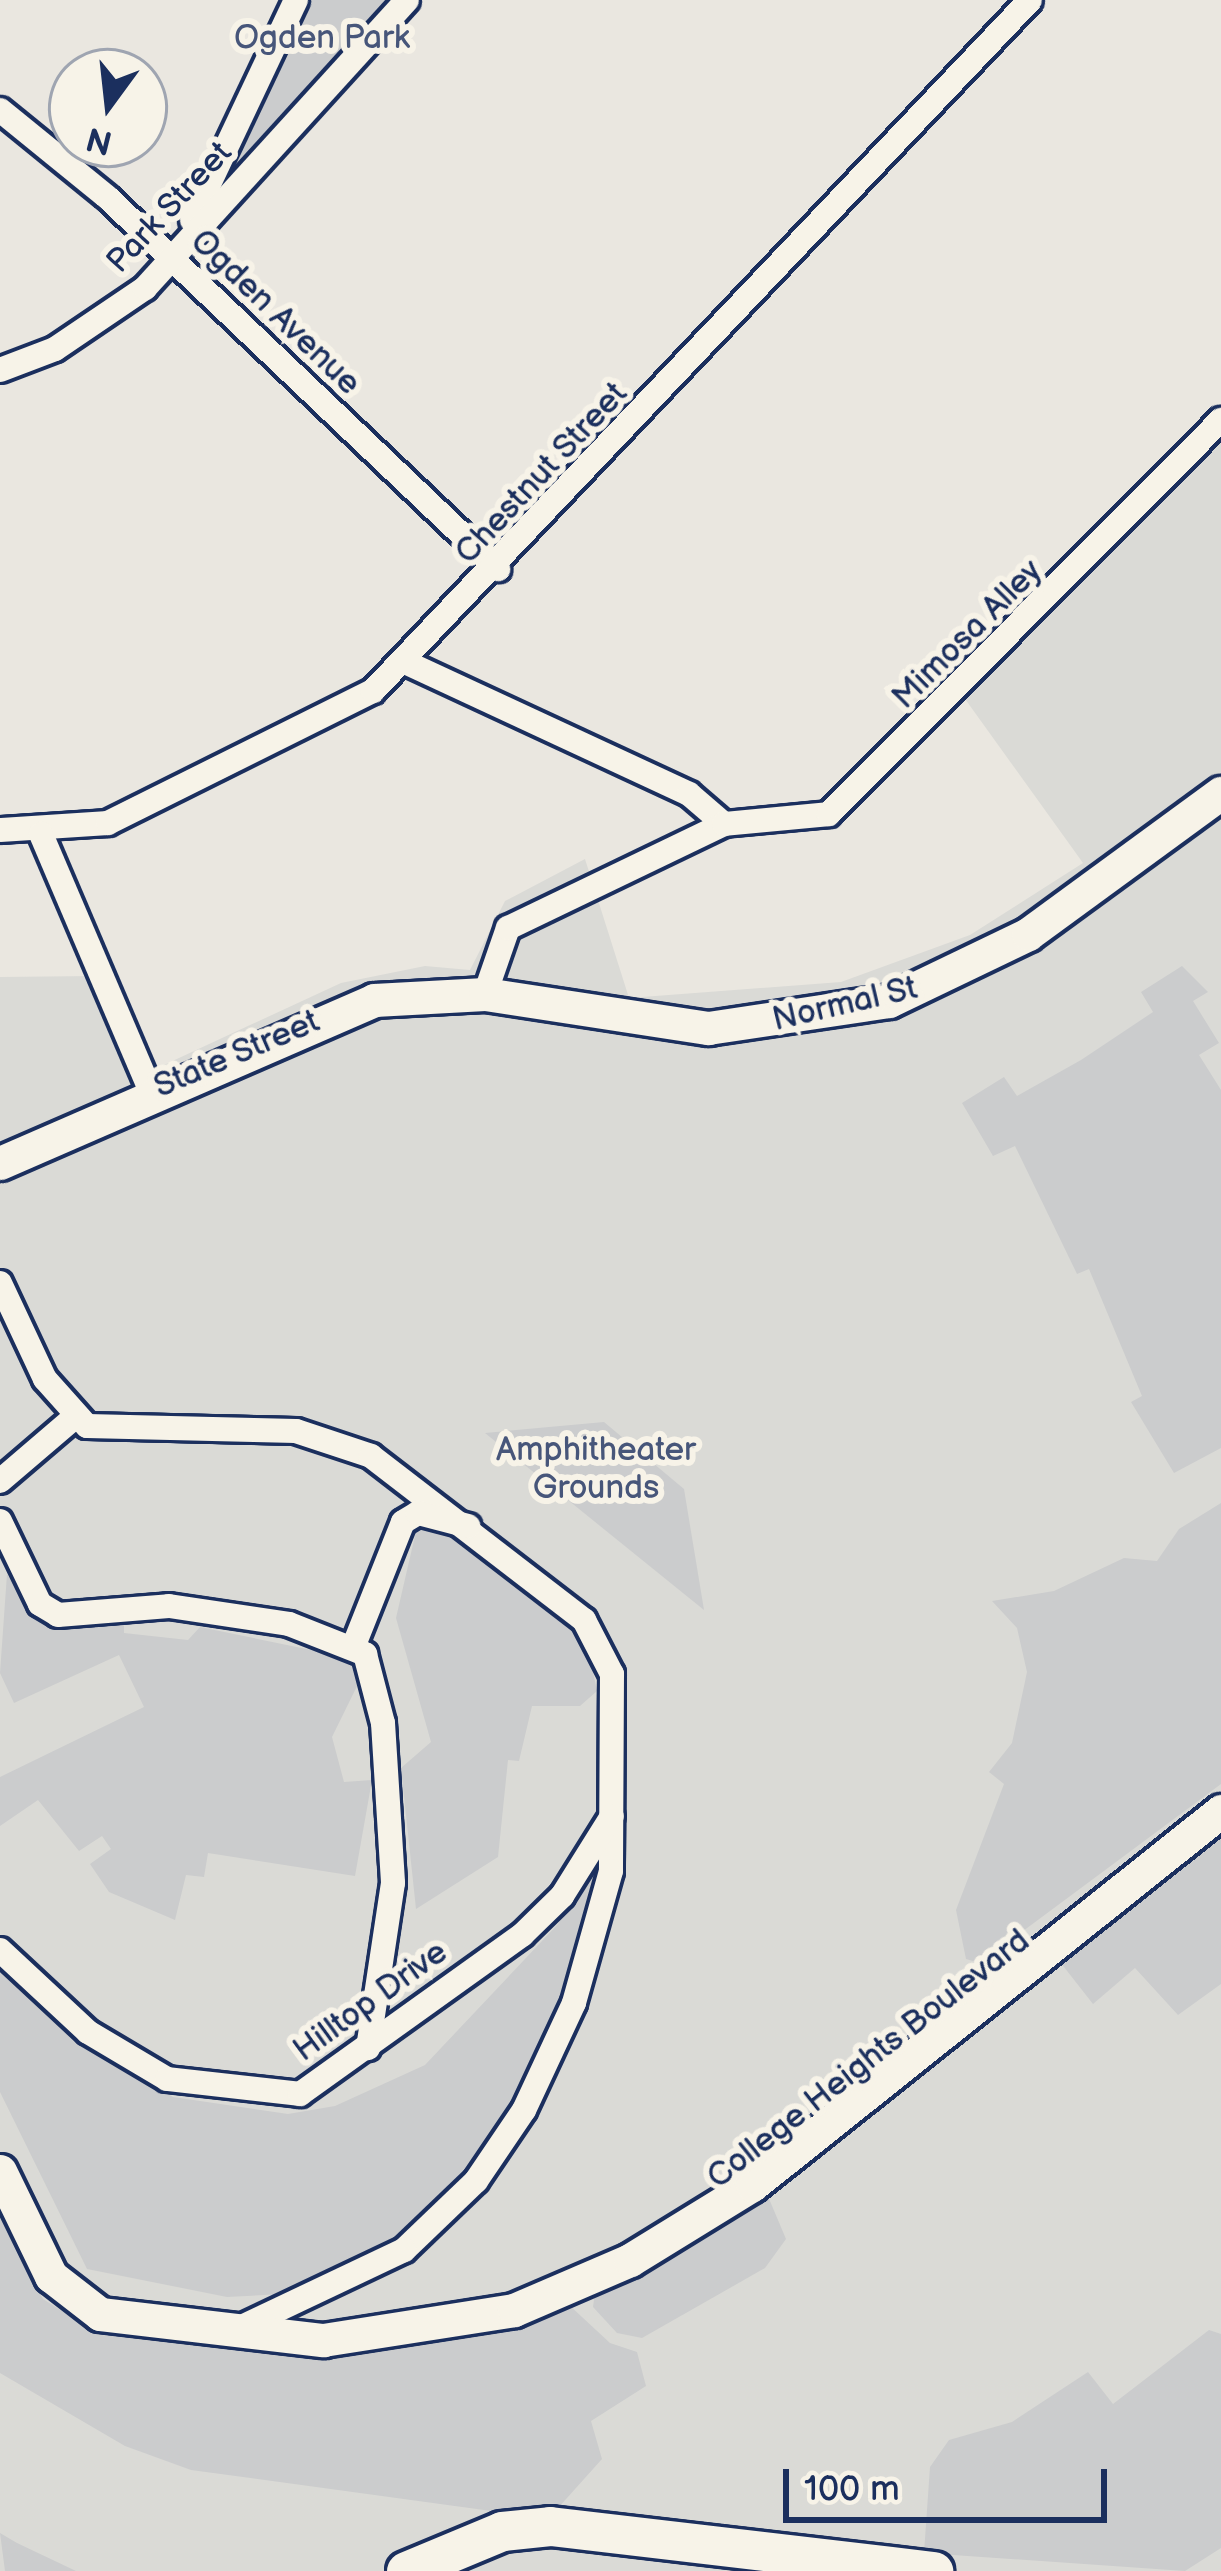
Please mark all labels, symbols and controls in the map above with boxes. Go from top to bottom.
park label: Ogden Park [234,19,410,59]
north arrow [48,48,168,168]
text: N [82,117,117,162]
street label: Park Street [99,134,241,282]
street label: Ogden Avenue [182,222,368,404]
street label: Chestnut Street [448,375,636,573]
street label: Mimosa Alley [885,552,1051,718]
street label: Normal St [769,969,921,1041]
street label: State Street [148,1002,326,1108]
park label: Amphitheater Grounds [496,1431,696,1509]
street label: College Heights Boulevard [700,1922,1038,2198]
street label: Hilltop Drive [287,1933,455,2071]
scale bar [789,2445,1113,2519]
text: 100 m [804,2468,900,2511]

